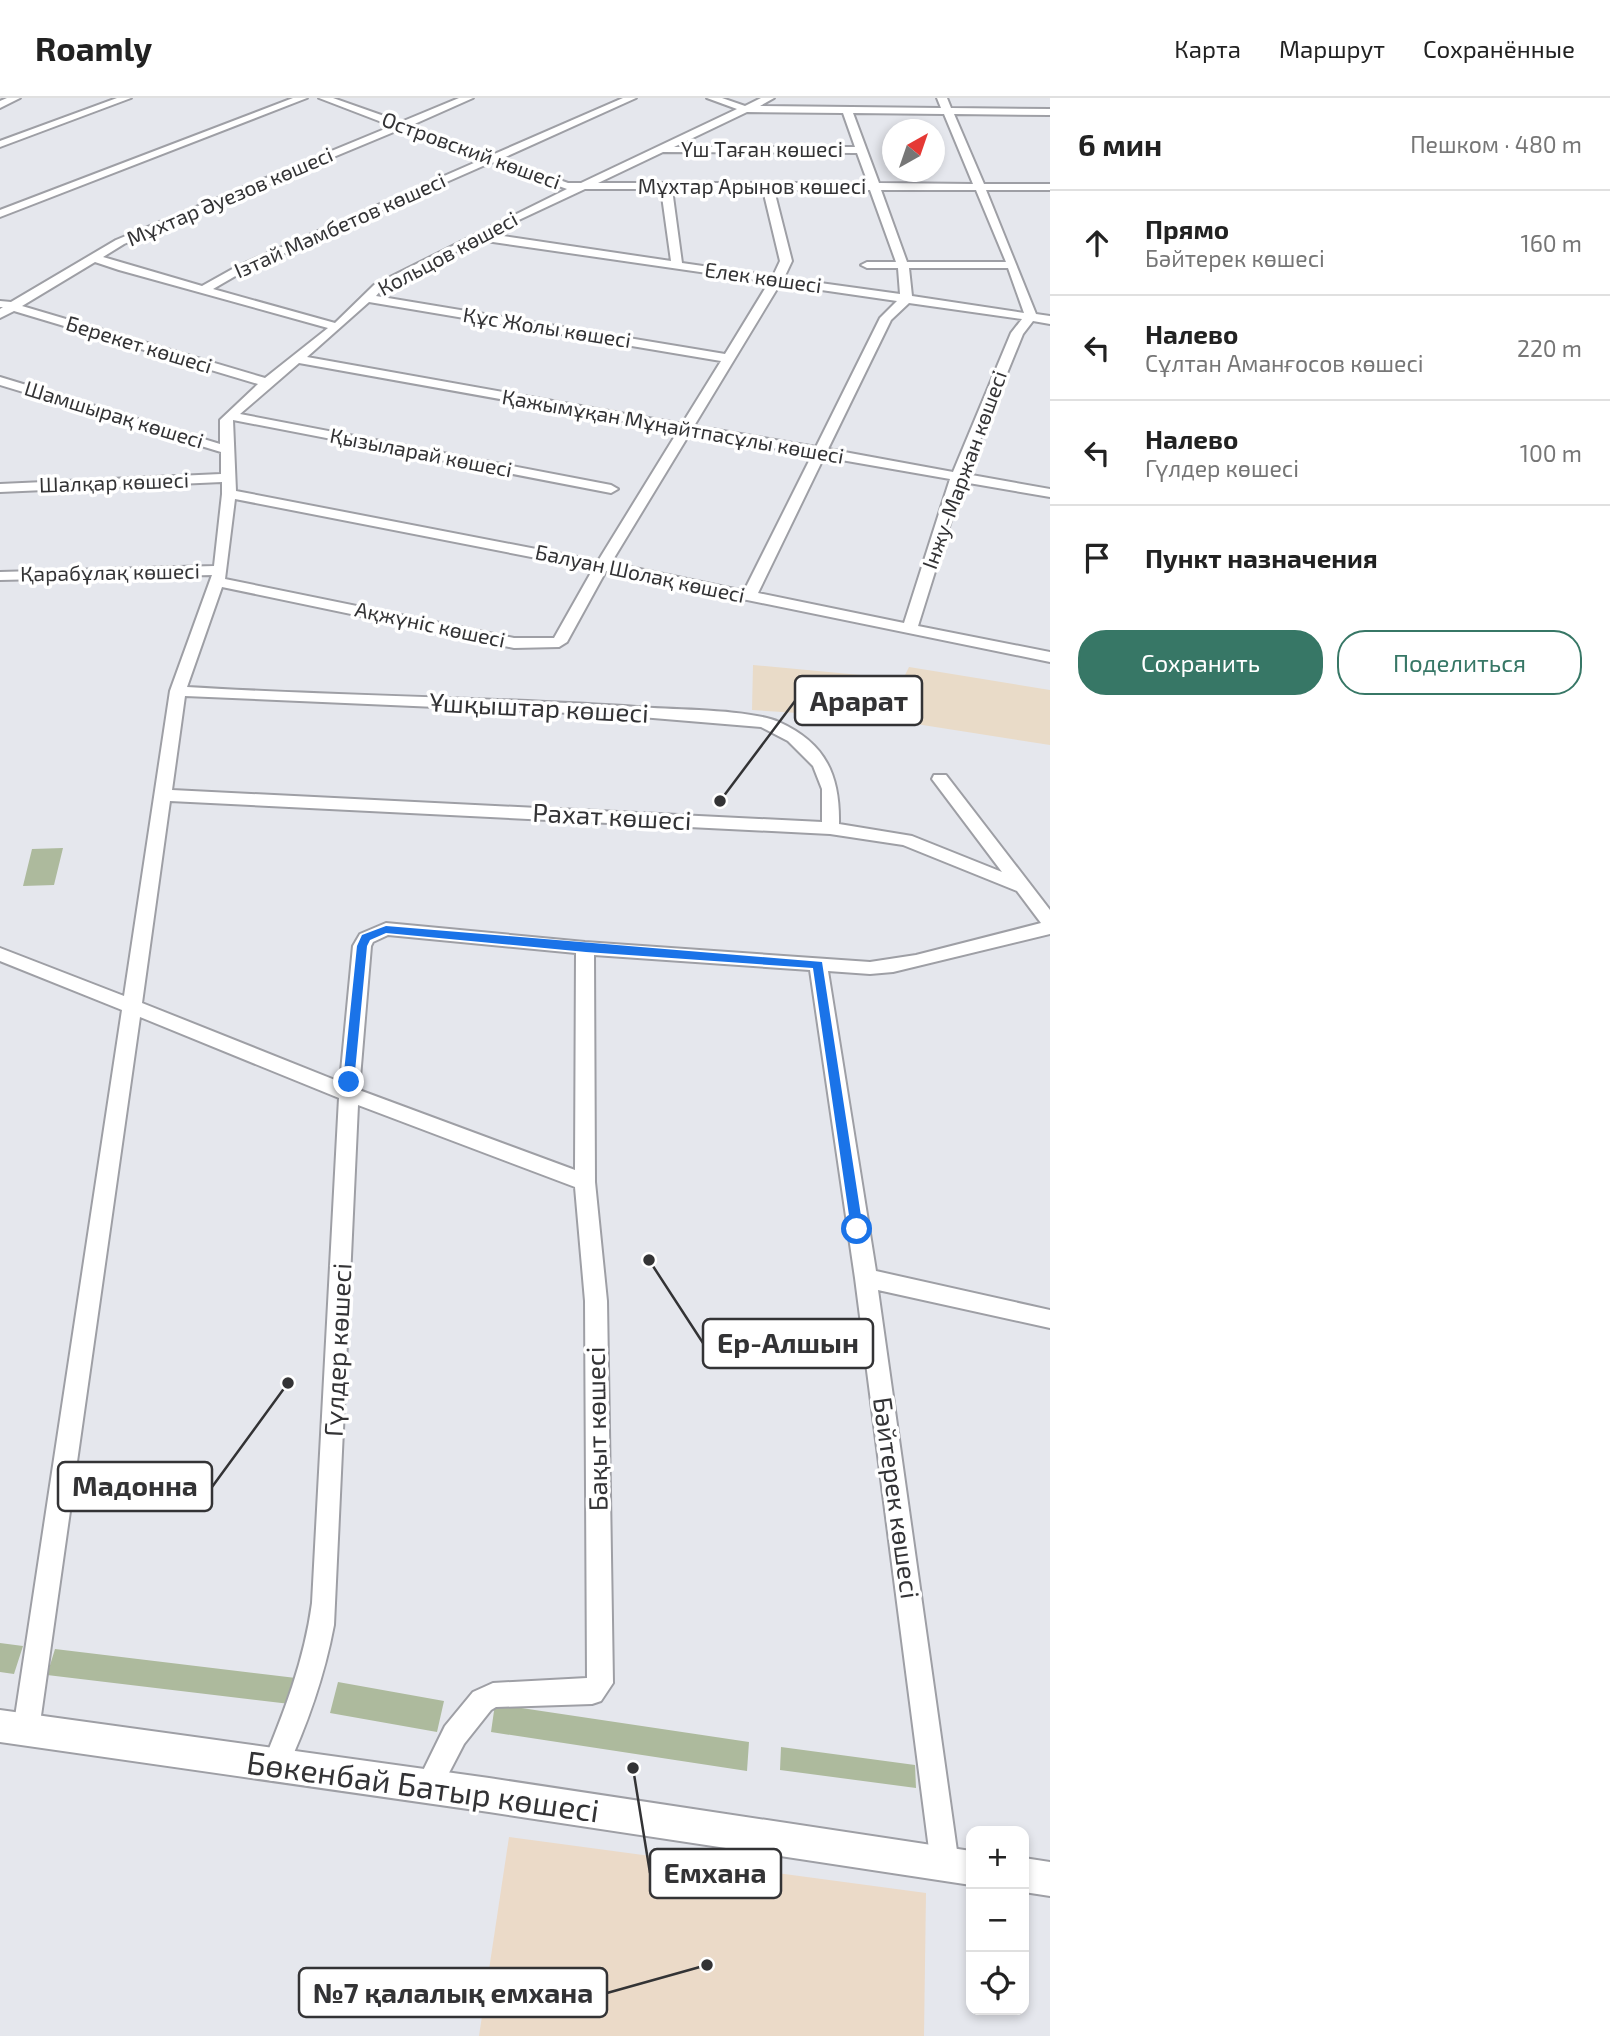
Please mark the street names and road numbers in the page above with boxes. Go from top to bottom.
street label: Островский көшесі [379,106,564,194]
street label: Үш Таған көшесі [681,136,843,161]
street label: Мұхтар Әуезов көшесі [123,141,337,251]
street label: Ізтай Мәмбетов көшесі [230,167,449,283]
street label: Мұхтар Арынов көшесі [638,173,866,198]
street label: Кольцов көшесі [373,205,521,300]
street label: Елек көшесі [703,256,823,297]
street label: Құс Жолы көшесі [461,301,633,352]
street label: Берекет көшесі [63,309,216,378]
street label: Інжу-Маржан көшесі [916,367,1012,572]
street label: Шамшырақ көшесі [22,374,207,453]
street label: Қажымұқан Мұңайтпасұлы көшесі [500,383,846,468]
street label: Қызыларай көшесі [328,422,515,481]
street label: Шалқар көшесі [39,466,189,497]
street label: Балуан Шолақ көшесі [533,538,747,608]
street label: Қарабұлақ көшесі [20,557,200,586]
street label: Ақжүніс көшесі [353,595,508,652]
street label: Ұшқыштар көшесі [429,685,650,728]
street label: Рахат көшесі [532,796,692,835]
street label: Гүлдер көшесі [316,1262,357,1438]
street label: Бақыт көшесі [579,1346,612,1512]
street label: Бәйтерек көшесі [868,1395,927,1601]
street label: Бөкенбай Батыр көшесі [245,1741,602,1829]

